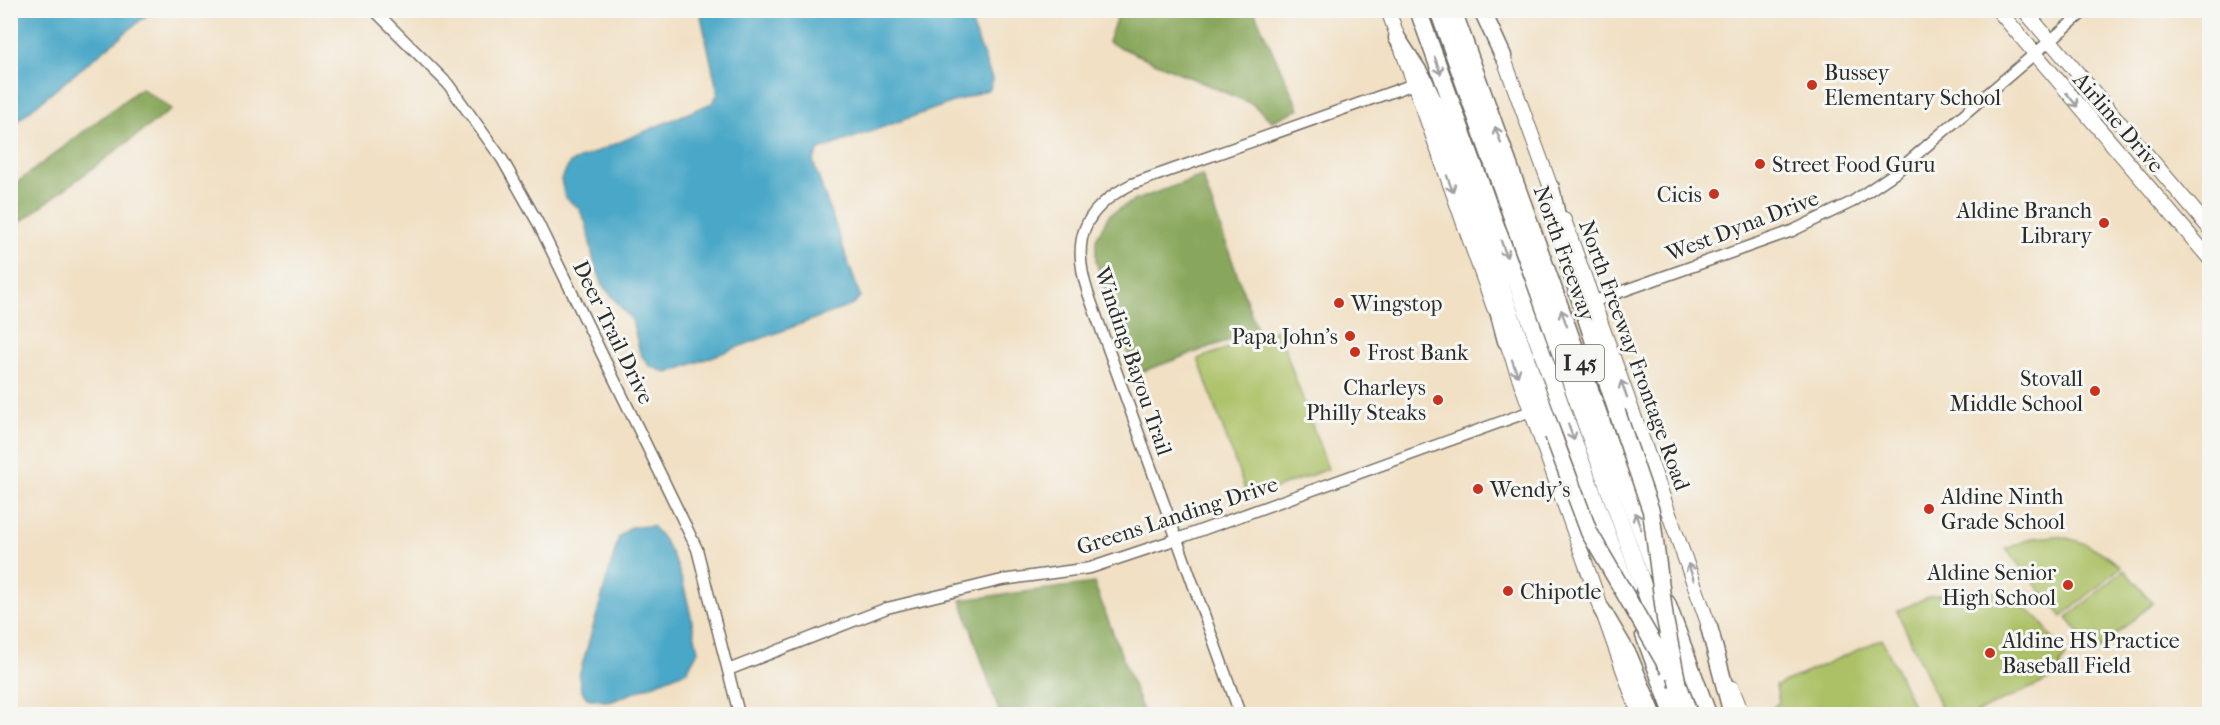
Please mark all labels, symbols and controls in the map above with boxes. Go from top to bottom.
one-way arrow [1433,56,1444,74]
place label: Bussey Elementary School [1824,60,2001,111]
street label: Airline Drive [2067,66,2169,178]
marker: Bussey Elementary School [1805,78,1819,92]
one-way arrow [2065,91,2078,107]
one-way arrow [1492,126,1503,145]
place label: Street Food Guru [1772,152,1936,178]
marker: Street Food Guru [1753,157,1767,171]
one-way arrow [1445,174,1456,193]
street label: North Freeway [1528,182,1601,326]
place label: Cicis [1657,182,1702,208]
street label: West Dyna Drive [1661,185,1823,267]
marker: Cicis [1707,187,1721,201]
place label: Aldine Branch Library [1956,198,2093,249]
marker: Aldine Branch Library [2097,216,2111,230]
street label: North Freeway Frontage Road [1573,217,1695,495]
one-way arrow [1500,239,1511,258]
street label: Deer Trail Drive [567,256,659,409]
street label: Winding Bayou Trail [1088,263,1177,459]
place label: Wingstop [1350,291,1443,317]
marker: Wingstop [1332,296,1346,310]
one-way arrow [1558,309,1569,328]
place label: Papa John's [1231,324,1338,350]
marker: Papa John's [1343,329,1357,343]
place label: Frost Bank [1367,340,1469,366]
marker: Frost Bank [1348,345,1362,359]
road number: I 45 [1556,345,1604,381]
one-way arrow [1511,358,1522,377]
place label: Stovall Middle School [1950,366,2083,417]
place label: Charleys Philly Steaks [1306,375,1426,426]
one-way arrow [1617,380,1628,398]
marker: Stovall Middle School [2088,384,2102,398]
marker: Charleys Philly Steaks [1431,393,1445,407]
one-way arrow [1566,422,1577,441]
street label: Greens Landing Drive [1074,471,1281,561]
place label: Wendy's [1489,477,1570,503]
marker: Wendy's [1471,482,1485,496]
place label: Aldine Ninth Grade School [1940,484,2065,535]
marker: Aldine Ninth Grade School [1922,502,1936,516]
one-way arrow [1631,513,1642,531]
place label: Aldine Senior High School [1926,560,2057,611]
one-way arrow [1684,563,1695,582]
marker: Aldine Senior High School [2061,578,2075,592]
place label: Chipotle [1520,579,1601,605]
marker: Chipotle [1501,584,1515,598]
place label: Aldine HS Practice Baseball Field [2001,628,2180,679]
marker: Aldine HS Practice Baseball Field [1983,646,1997,660]

